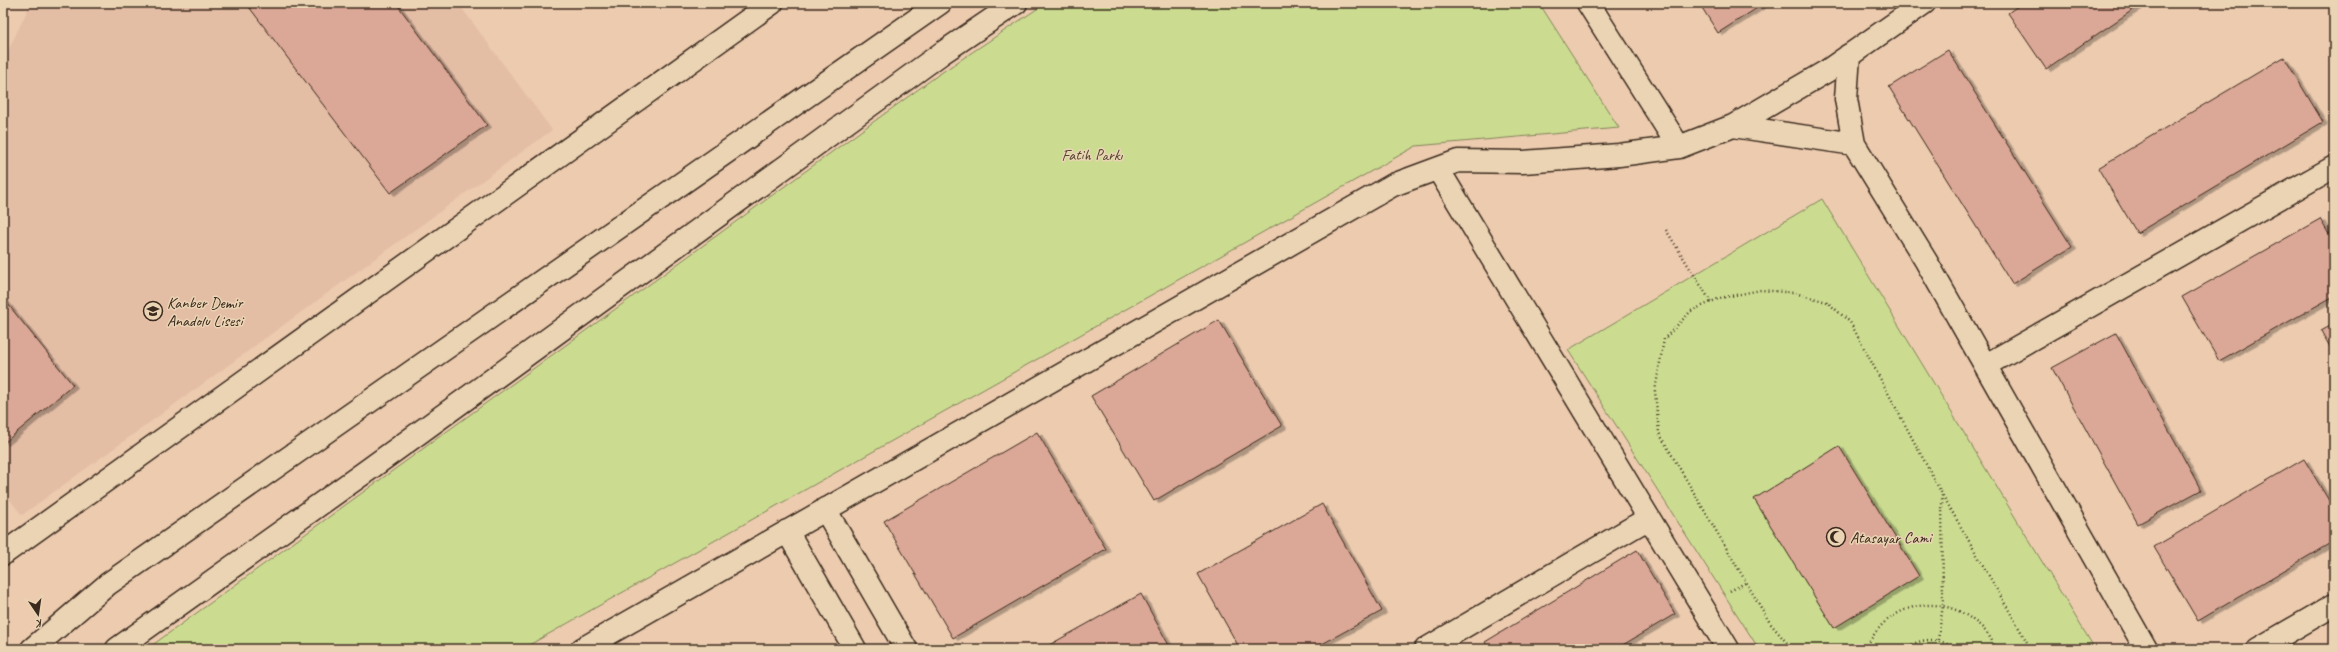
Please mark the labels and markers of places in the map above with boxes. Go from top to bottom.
place label: Kanber Demir Anadolu Lisesi [167,293,245,331]
school or university icon: Kanber Demir Anadolu Lisesi [142,300,164,322]
mosque icon: Atasayar Cami [1825,526,1847,548]
place label: Atasayar Cami [1850,528,1933,548]

